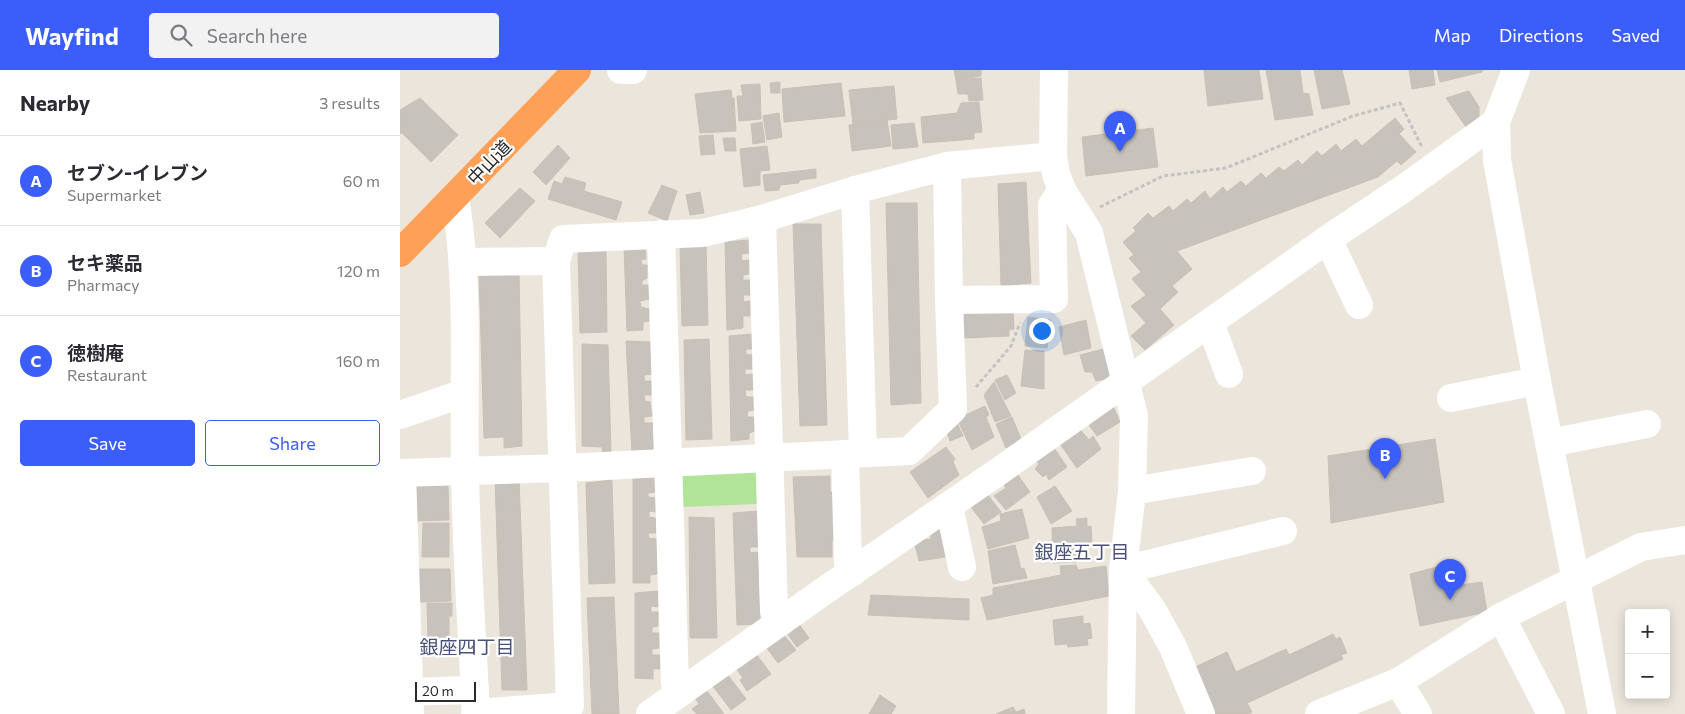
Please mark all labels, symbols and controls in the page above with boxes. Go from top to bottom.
search box [149,13,499,58]
text: Wayfind [25,21,119,50]
icon: search [167,21,195,49]
text: Search here [207,24,307,47]
text: Map [1434,24,1471,46]
text: Directions [1499,24,1583,46]
text: Saved [1611,24,1660,46]
text: Nearby [20,90,90,115]
text: 3 results [319,93,380,112]
pin: A [1104,111,1136,152]
street label: 中山道 [462,135,516,189]
text: セブン-イレブン [67,161,208,184]
text: A [30,171,42,190]
text: 60 m [343,171,380,190]
text: Supermarket [67,185,162,204]
text: セキ薬品 [67,251,143,274]
text: B [31,261,41,280]
text: 120 m [337,261,380,280]
text: Pharmacy [67,275,140,294]
your location [1029,318,1055,344]
text: 徳樹庵 [67,341,124,364]
text: C [31,351,41,370]
text: 160 m [336,351,380,370]
text: Restaurant [67,365,147,384]
button: Save [20,420,195,466]
button: Share [205,420,380,466]
pin: B [1369,438,1401,479]
district label: 銀座五丁目 [1034,540,1130,563]
pin: C [1434,559,1466,600]
map controls [1625,609,1670,699]
button: + [1625,609,1670,654]
district label: 銀座四丁目 [419,635,515,658]
button: − [1625,654,1670,699]
scale bar [415,679,476,702]
text: 20 m [422,682,454,699]

